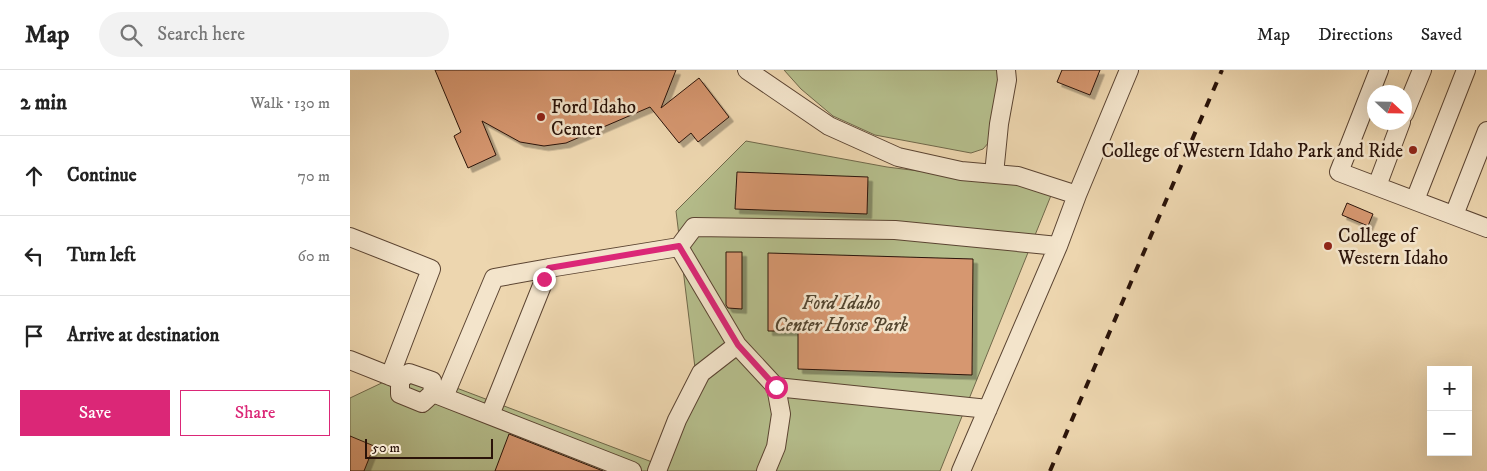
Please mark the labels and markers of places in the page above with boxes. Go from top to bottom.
place label: Ford Idaho Center [551,96,636,141]
marker: Ford Idaho Center [535,111,547,123]
place label: College of Western Idaho Park and Ride [1101,140,1403,163]
marker: College of Western Idaho Park and Ride [1407,144,1419,156]
place label: College of Western Idaho [1337,225,1448,270]
marker: College of Western Idaho [1322,240,1334,252]

